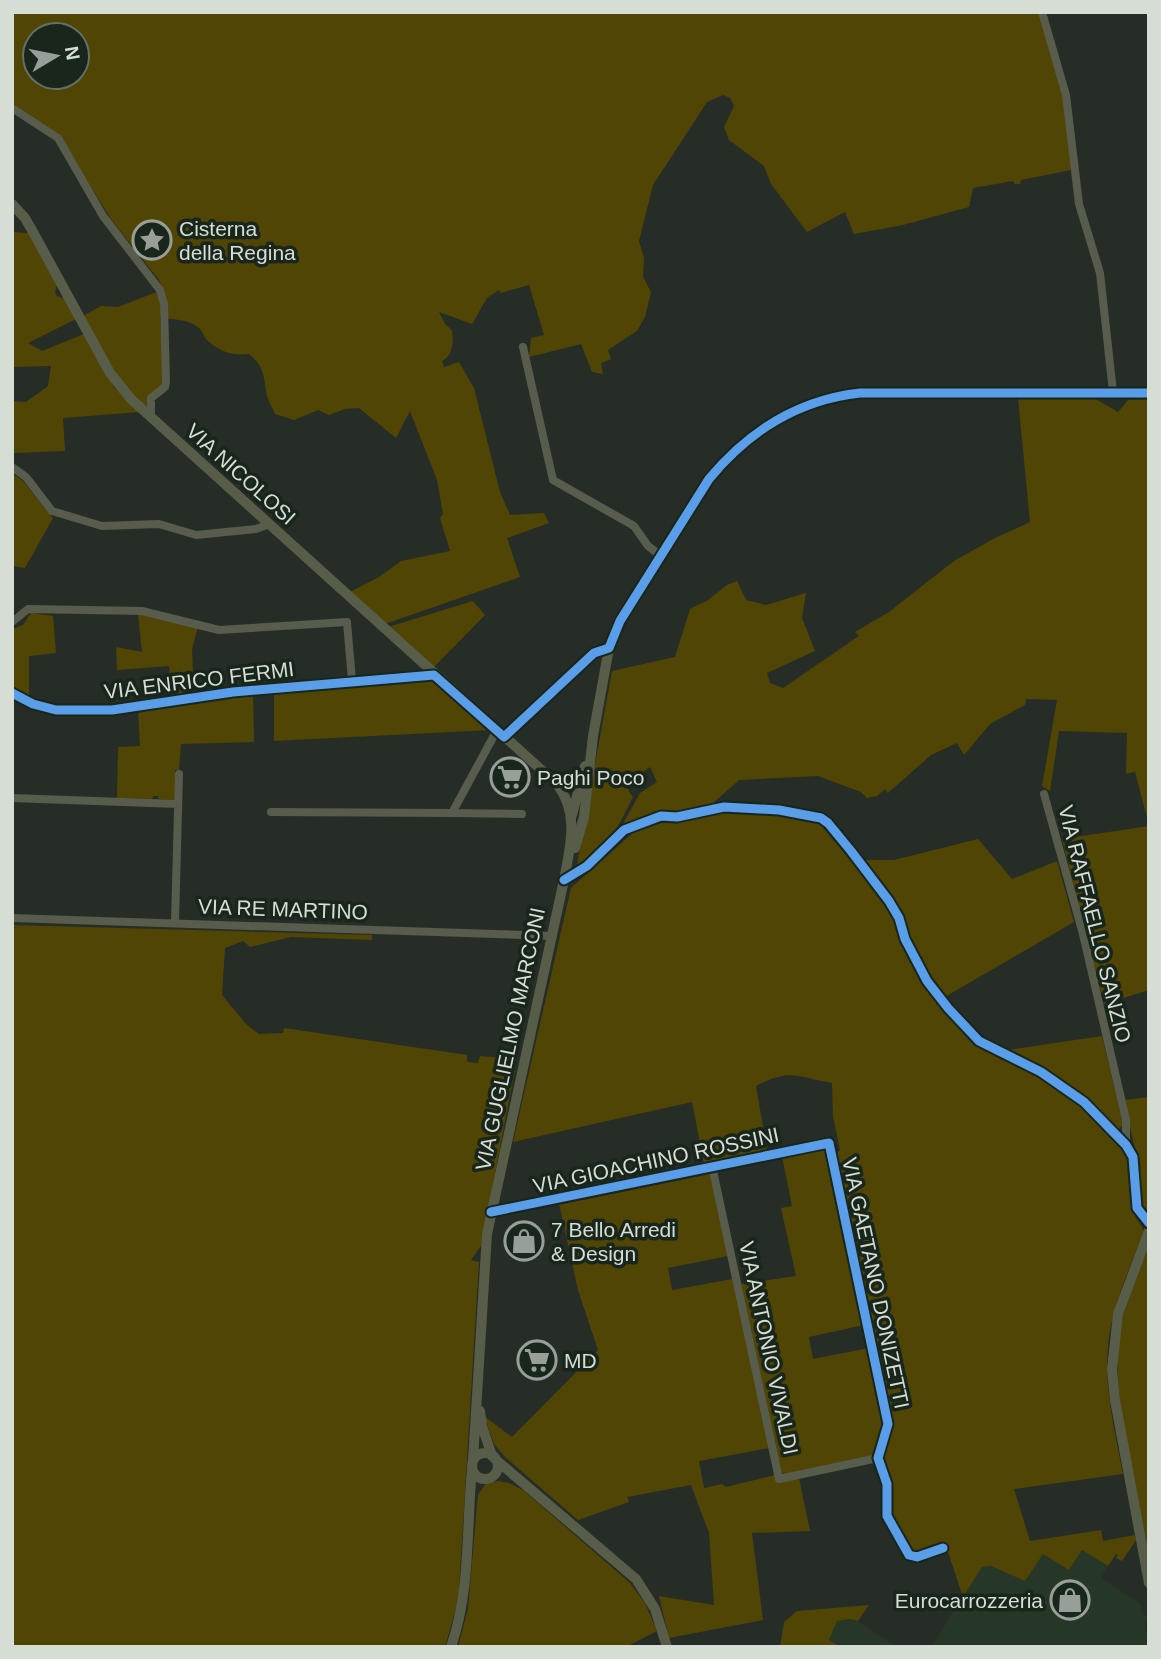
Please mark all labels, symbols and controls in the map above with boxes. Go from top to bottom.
north arrow [21,21,91,91]
text: N [61,45,84,62]
place label: Cisterna della Regina [179,217,296,264]
place icon: Cisterna della Regina [131,219,173,261]
street label: VIA NICOLOSI [182,419,300,529]
street label: VIA ENRICO FERMI [103,657,295,703]
supermarket icon: Paghi Poco [489,756,531,798]
place label: Paghi Poco [537,766,644,789]
street label: VIA RAFFAELLO SANZIO [1054,803,1136,1045]
street label: VIA RE MARTINO [198,895,368,923]
street label: VIA GUGLIELMO MARCONI [471,905,549,1173]
street label: VIA GIOACHINO ROSSINI [531,1123,781,1197]
street label: VIA GAETANO DONIZETTI [838,1155,914,1411]
place label: 7 Bello Arredi & Design [551,1218,676,1265]
shop icon: 7 Bello Arredi & Design [503,1220,545,1262]
street label: VIA ANTONIO VIVALDI [735,1239,803,1457]
supermarket icon: MD [516,1339,558,1381]
place label: MD [564,1349,597,1372]
shop icon: Eurocarrozzeria [1049,1579,1091,1621]
place label: Eurocarrozzeria [895,1589,1043,1612]

